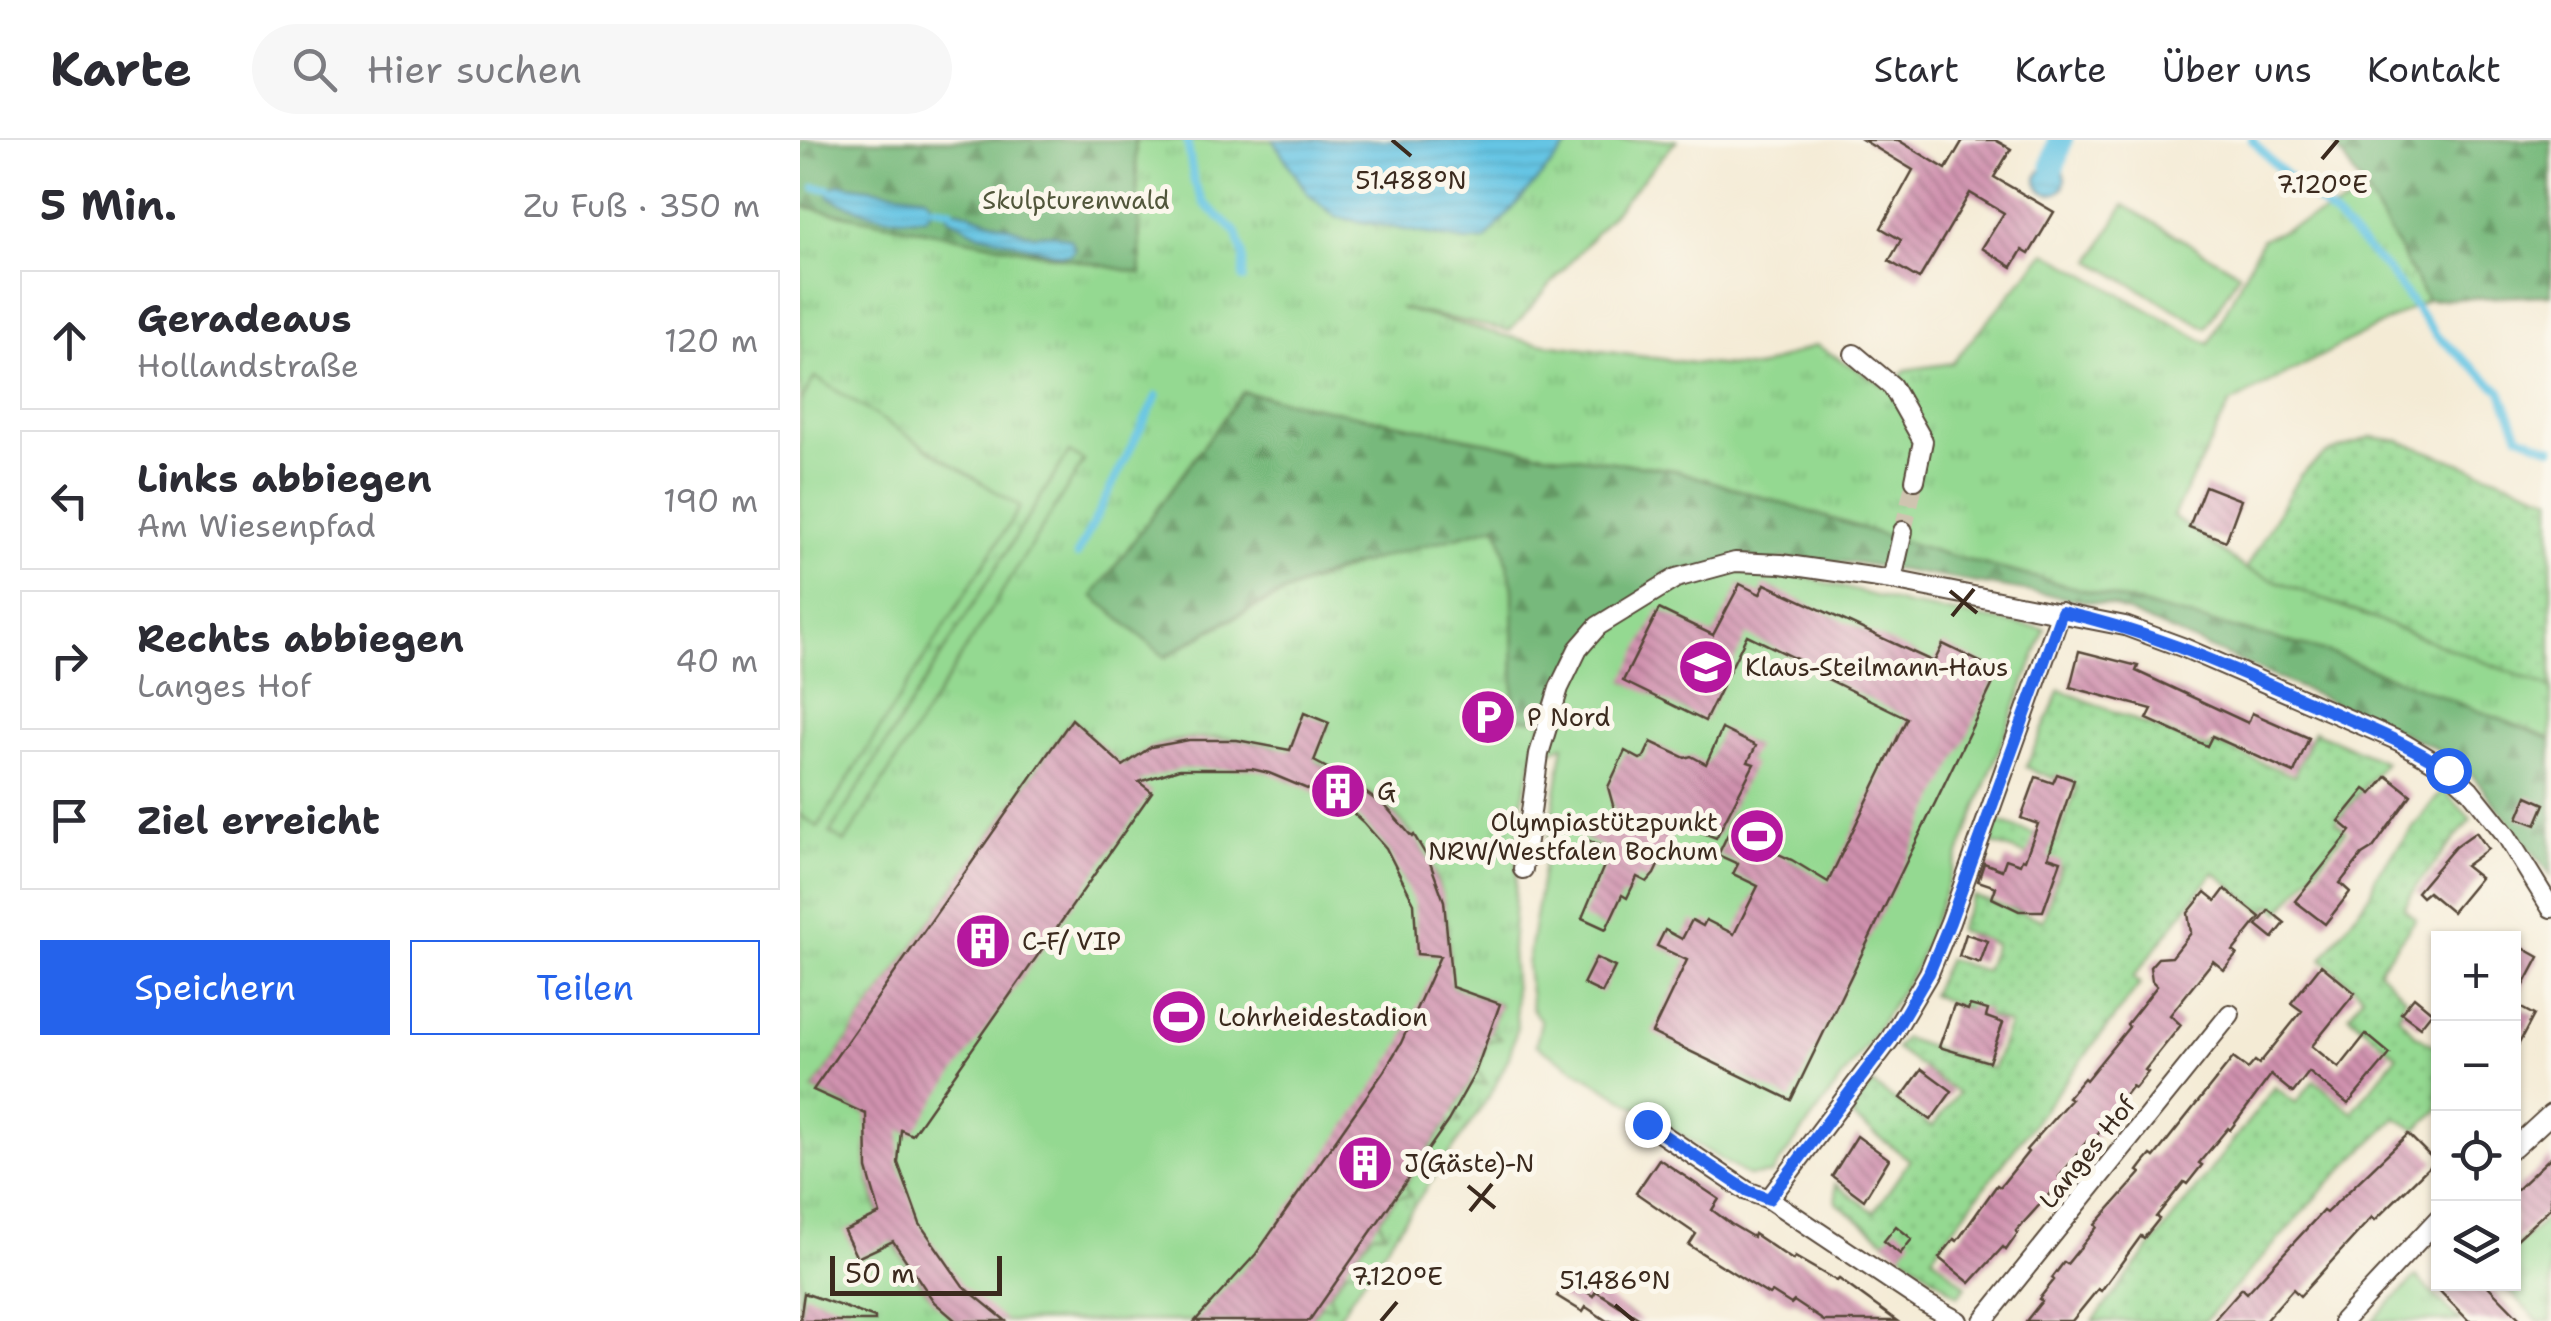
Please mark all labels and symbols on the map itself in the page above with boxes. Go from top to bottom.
text: 51.488°N [1355,163,1467,197]
text: 7.120°E [2276,167,2368,201]
park label: Skulpturenwald [982,183,1170,217]
school or university icon: Klaus-Steilmann-Haus [1676,637,1736,697]
place label: Klaus-Steilmann-Haus [1745,650,2008,684]
parking icon: P Nord [1458,687,1518,747]
place label: P Nord [1527,700,1610,734]
route start [2426,748,2472,794]
building icon: G [1308,761,1368,821]
place label: G [1377,774,1396,808]
place label: Olympiastützpunkt NRW/Westfalen Bochum [1428,805,1718,868]
sports icon: Olympiastützpunkt NRW/Westfalen Bochum [1727,806,1787,866]
building icon: C-F/ VIP [953,911,1013,971]
place label: C-F/ VIP [1022,924,1121,958]
sports icon: Lohrheidestadion [1149,987,1209,1047]
place label: Lohrheidestadion [1218,1000,1428,1034]
street label: Langes Hof [2031,1088,2144,1216]
route end [1625,1102,1671,1148]
building icon: J(Gäste)-N [1335,1133,1395,1193]
place label: J(Gäste)-N [1404,1146,1534,1180]
scale bar [830,1251,1002,1296]
text: 7.120°E [1351,1259,1443,1293]
text: 51.486°N [1559,1263,1671,1297]

